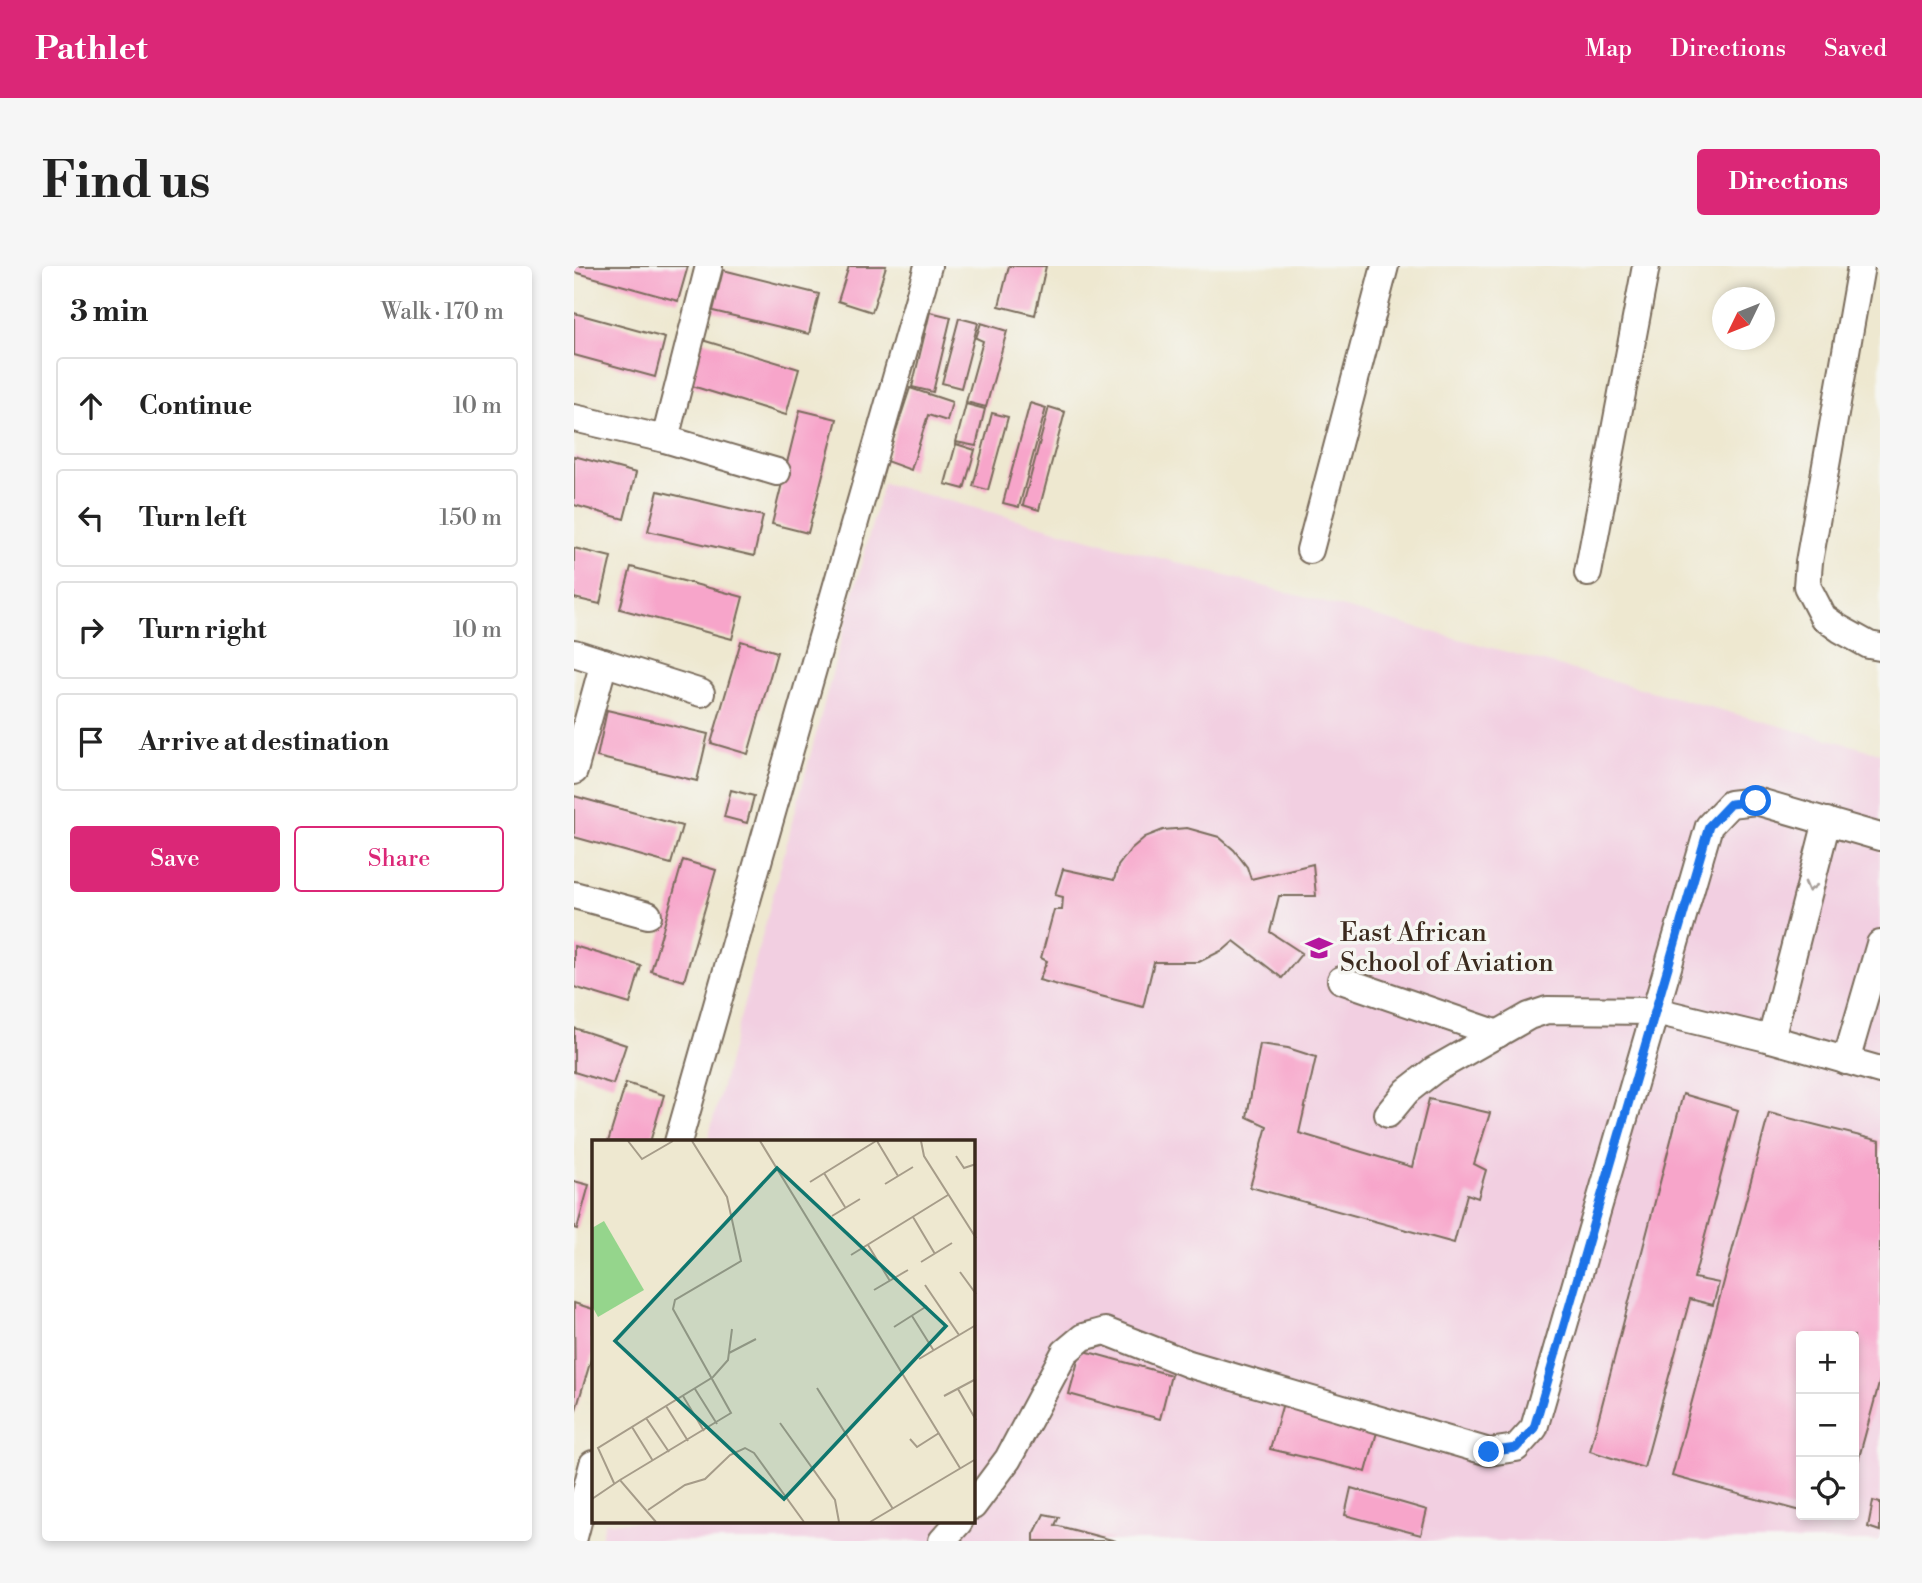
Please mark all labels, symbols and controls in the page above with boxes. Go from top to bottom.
text: Pathlet [35,29,148,70]
text: Map [1585,34,1632,64]
text: Directions [1670,34,1786,64]
text: Saved [1824,34,1887,64]
button: Directions [1697,149,1880,215]
text: Find us [42,152,211,213]
north arrow [1712,287,1775,350]
text: 3 min [70,293,148,331]
text: Walk · 170 m [381,298,504,326]
icon: ahead [72,387,110,425]
text: Continue [139,390,252,422]
text: 10 m [453,392,502,420]
icon: left [72,499,110,537]
text: Turn left [139,502,247,534]
text: 150 m [439,504,502,532]
icon: right [72,611,110,649]
text: Turn right [139,614,267,646]
text: 10 m [453,616,502,644]
icon: arrive [72,723,110,761]
text: Arrive at destination [139,726,389,758]
route start [1740,785,1771,816]
button: Save [70,826,280,892]
button: Share [294,826,504,892]
one-way arrow [1804,881,1818,893]
place label: East African School of Aviation [1340,917,1554,979]
school or university icon: East African School of Aviation [1304,933,1334,963]
inset map [592,1140,975,1524]
map controls [1796,1331,1859,1520]
button: + [1796,1331,1859,1394]
button: − [1796,1394,1859,1457]
route end [1473,1436,1504,1467]
button: locate [1796,1457,1859,1520]

